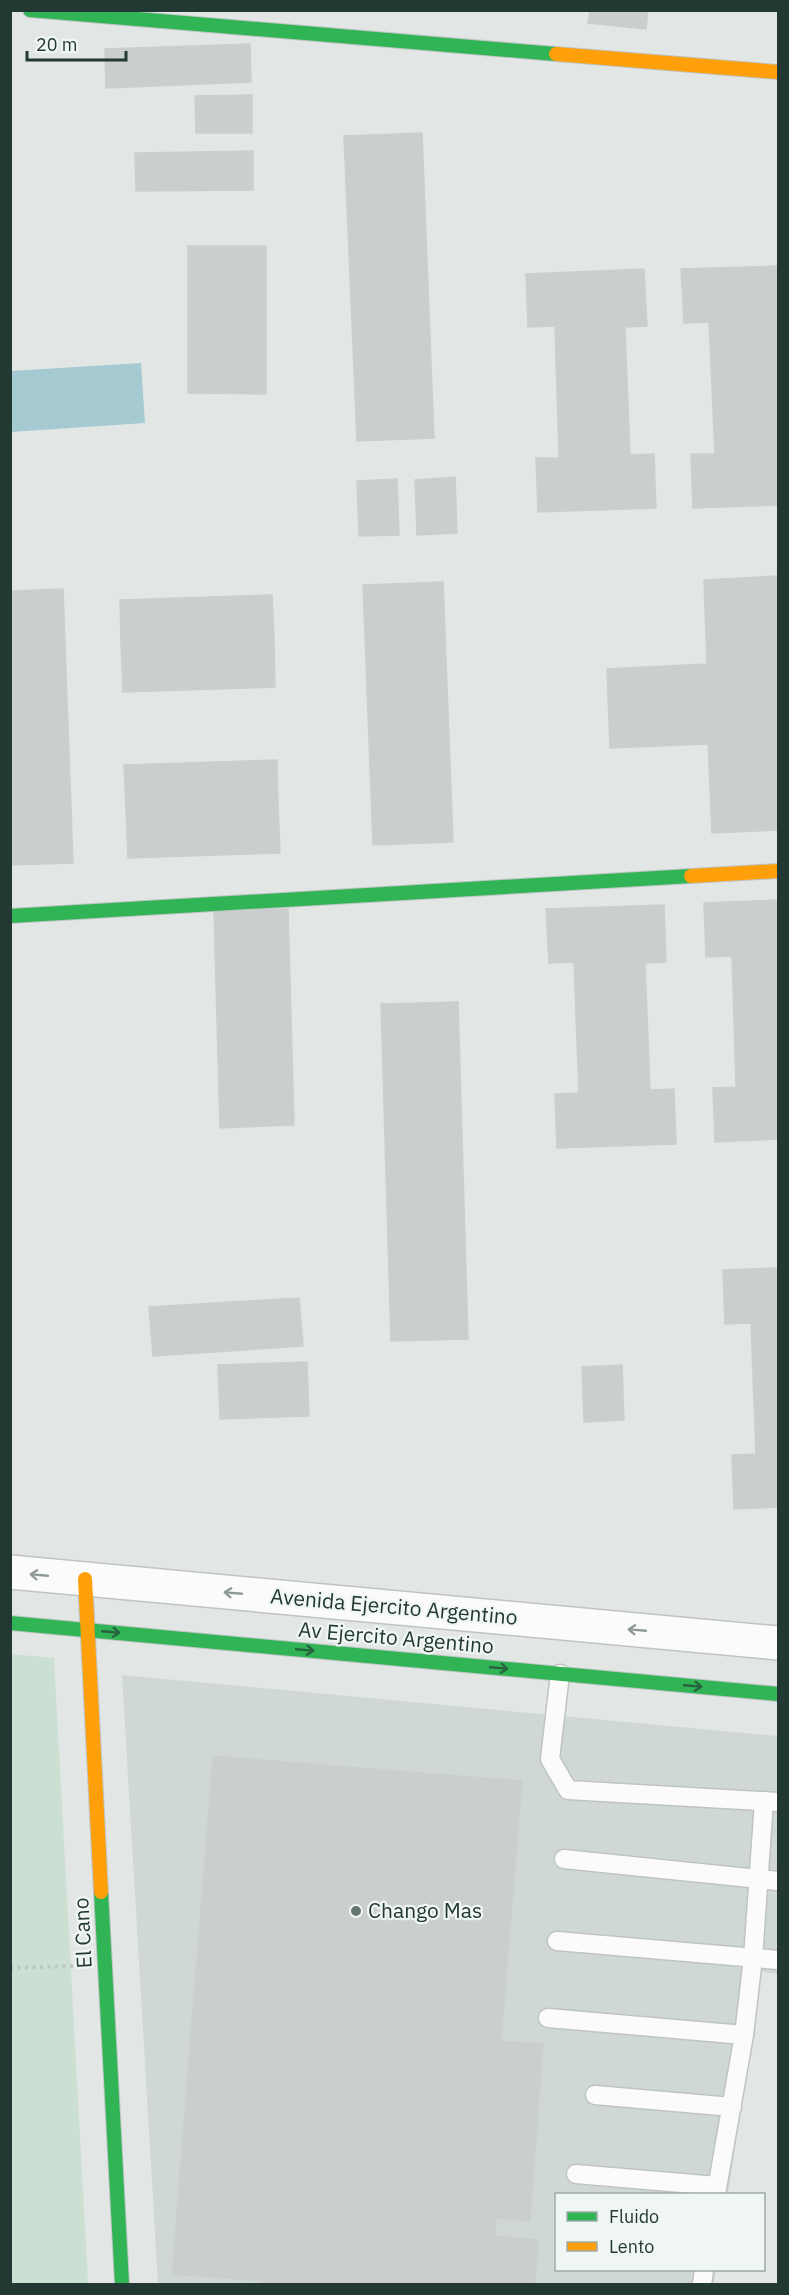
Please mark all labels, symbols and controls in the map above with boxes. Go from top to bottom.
scale bar [27,24,126,62]
text: 20 m [36,33,78,56]
one-way arrow [30,1569,50,1580]
street label: Avenida Ejercito Argentino [269,1581,519,1631]
one-way arrow [224,1587,244,1598]
street label: Av Ejercito Argentino [297,1615,495,1659]
one-way arrow [627,1624,647,1635]
one-way arrow [100,1627,120,1638]
one-way arrow [294,1645,314,1656]
one-way arrow [488,1663,508,1674]
one-way arrow [683,1681,702,1692]
place label: Chango Mas [368,1896,482,1924]
street label: El Cano [66,1897,98,1969]
marker: Chango Mas [349,1904,363,1918]
legend [555,2193,765,2271]
text: Fluido [609,2205,659,2228]
text: Lento [609,2235,654,2258]

